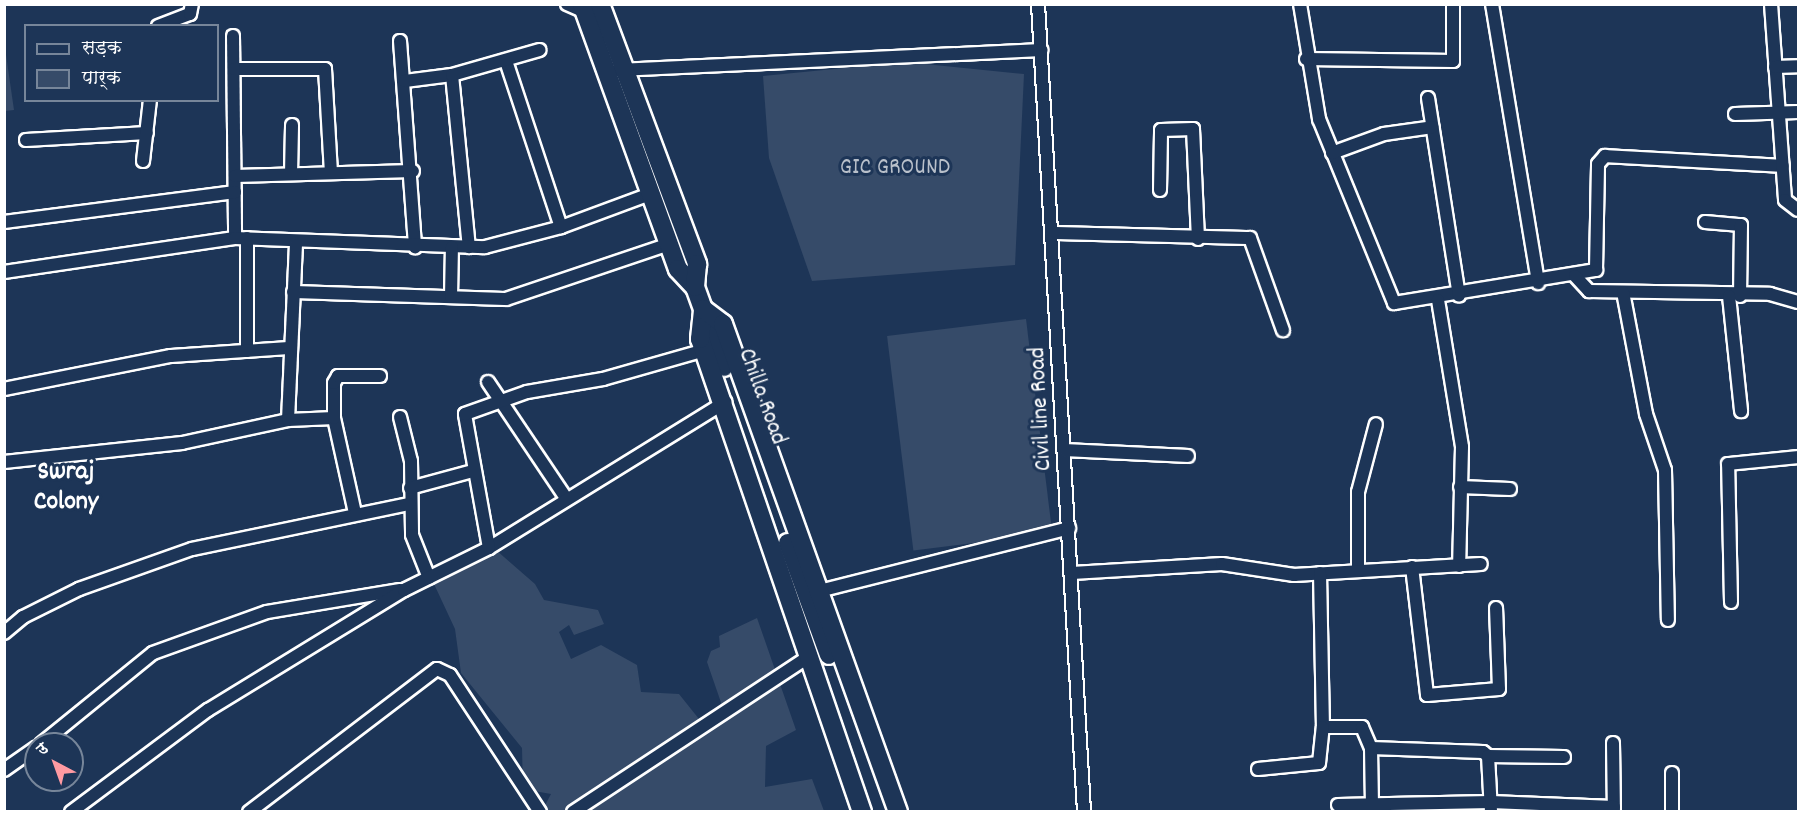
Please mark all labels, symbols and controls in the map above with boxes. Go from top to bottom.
legend [24,24,219,102]
text: सड़क [82,37,122,62]
text: पार्क [82,67,121,92]
park label: GIC GROUND [840,155,950,183]
street label: Chilla Road [730,345,792,449]
street label: Civil line Road [1024,346,1060,472]
district label: Swraj Colony [34,457,98,518]
north arrow [24,732,84,792]
text: उ [32,738,54,761]

